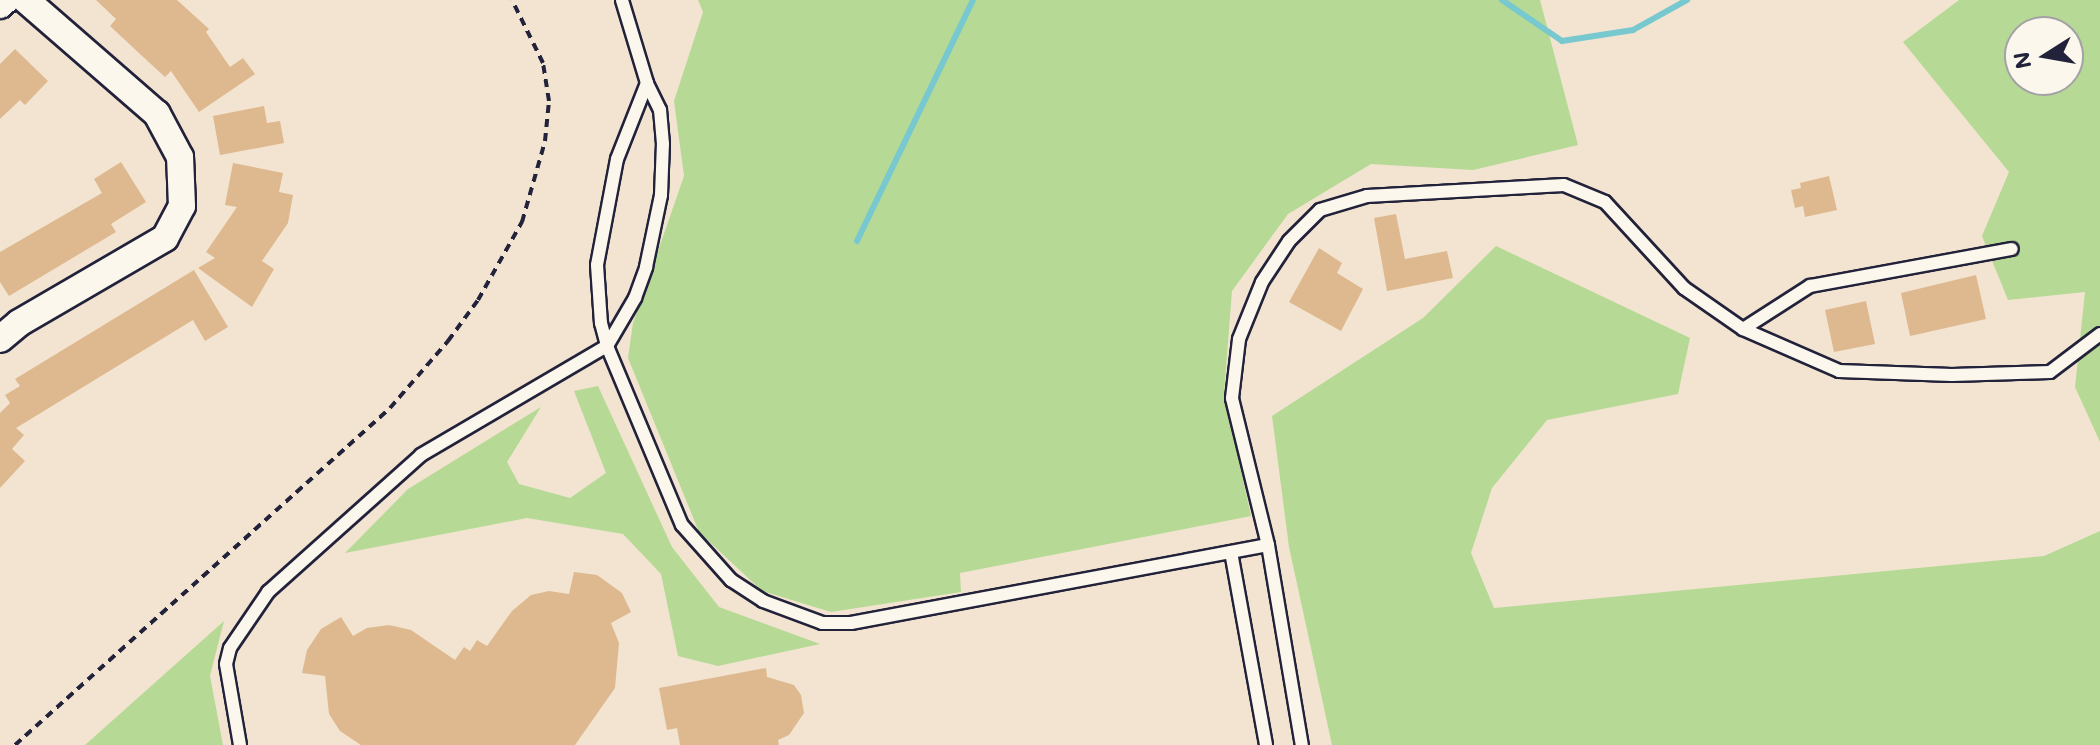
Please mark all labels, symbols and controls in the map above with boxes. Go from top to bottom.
north arrow [2004,16,2084,96]
text: N [2006,49,2038,71]

